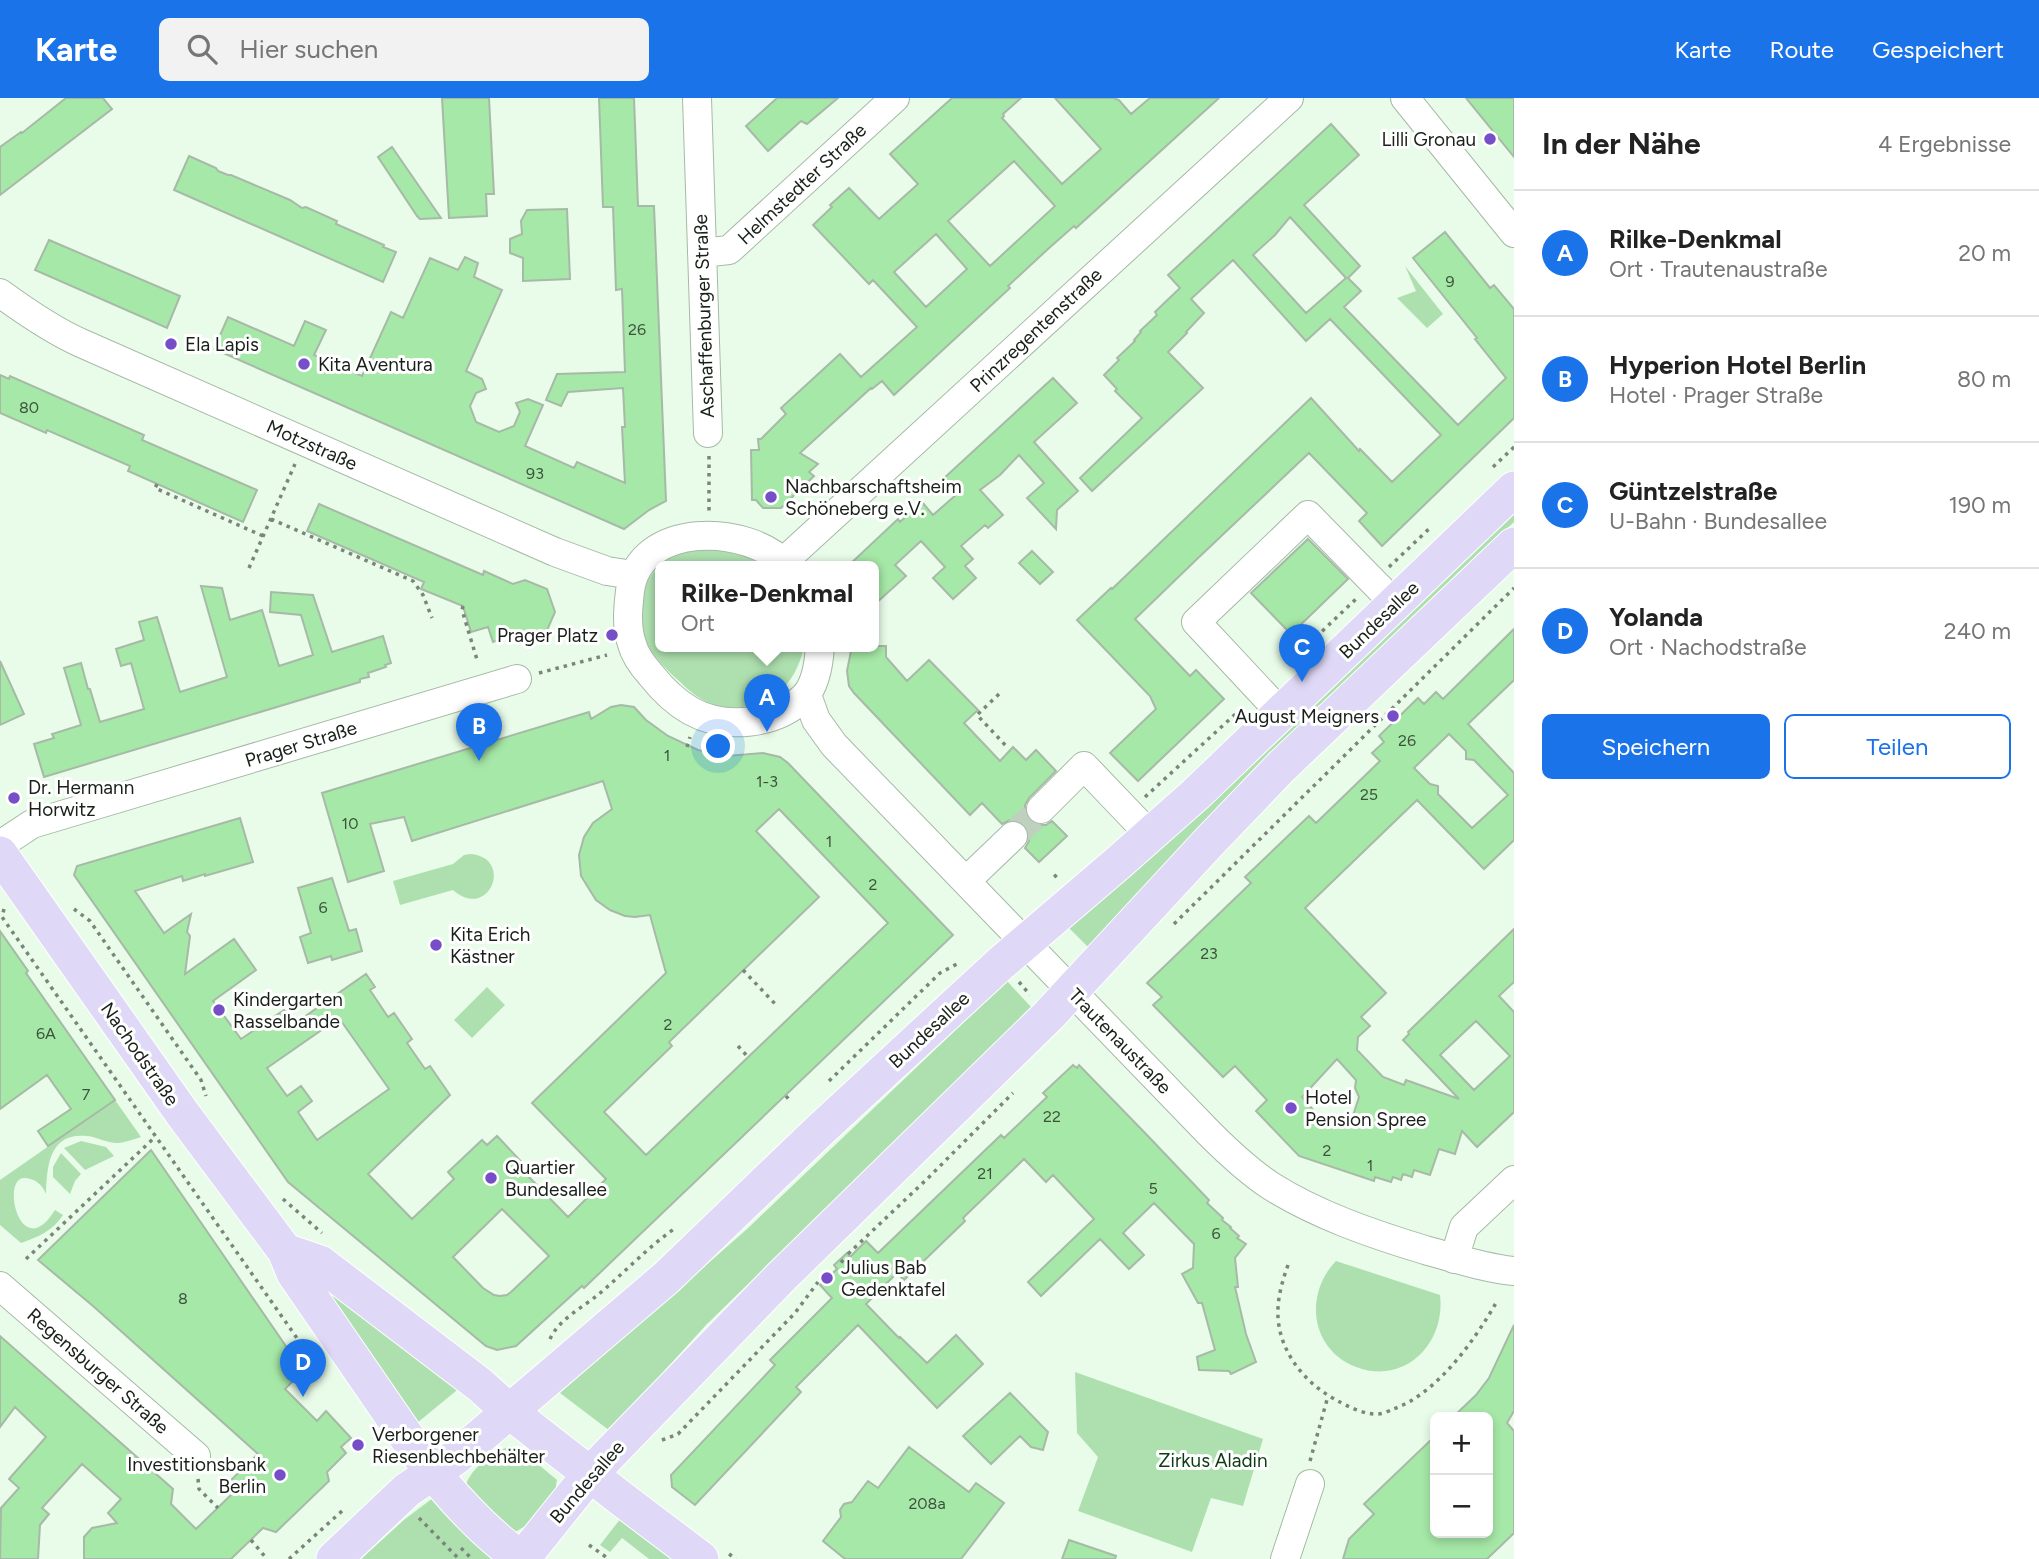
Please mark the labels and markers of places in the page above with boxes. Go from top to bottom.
place label: Lilli Gronau [1381,128,1476,151]
marker: Lilli Gronau [1482,131,1498,147]
place label: Ela Lapis [185,333,259,356]
marker: Ela Lapis [163,336,179,352]
place label: Kita Aventura [318,353,433,376]
marker: Kita Aventura [296,356,312,372]
place label: Nachbarschaftsheim Schöneberg e.V. [785,475,962,520]
marker: Nachbarschaftsheim Schöneberg e.V. [763,489,779,505]
place label: Prager Platz [497,624,598,647]
pin: C [1279,624,1325,682]
marker: Prager Platz [604,627,620,643]
pin: A [744,674,790,732]
pin: B [456,703,502,761]
place label: August Meigners [1235,705,1379,728]
marker: August Meigners [1385,708,1401,724]
place label: Dr. Hermann Horwitz [28,776,134,821]
marker: Dr. Hermann Horwitz [6,790,22,806]
place label: Kita Erich Kästner [450,923,530,968]
marker: Kita Erich Kästner [428,937,444,953]
place label: Kindergarten Rasselbande [233,988,343,1033]
marker: Kindergarten Rasselbande [211,1002,227,1018]
place label: Hotel Pension Spree [1305,1086,1426,1131]
marker: Hotel Pension Spree [1283,1100,1299,1116]
place label: Quartier Bundesallee [505,1156,607,1201]
marker: Quartier Bundesallee [483,1170,499,1186]
place label: Julius Bab Gedenktafel [841,1256,945,1301]
marker: Julius Bab Gedenktafel [819,1270,835,1286]
pin: D [280,1339,326,1397]
place label: Verborgener Riesenblechbehälter [372,1423,546,1468]
marker: Verborgener Riesenblechbehälter [350,1437,366,1453]
place label: Investitionsbank Berlin [127,1453,267,1498]
marker: Investitionsbank Berlin [272,1467,288,1483]

